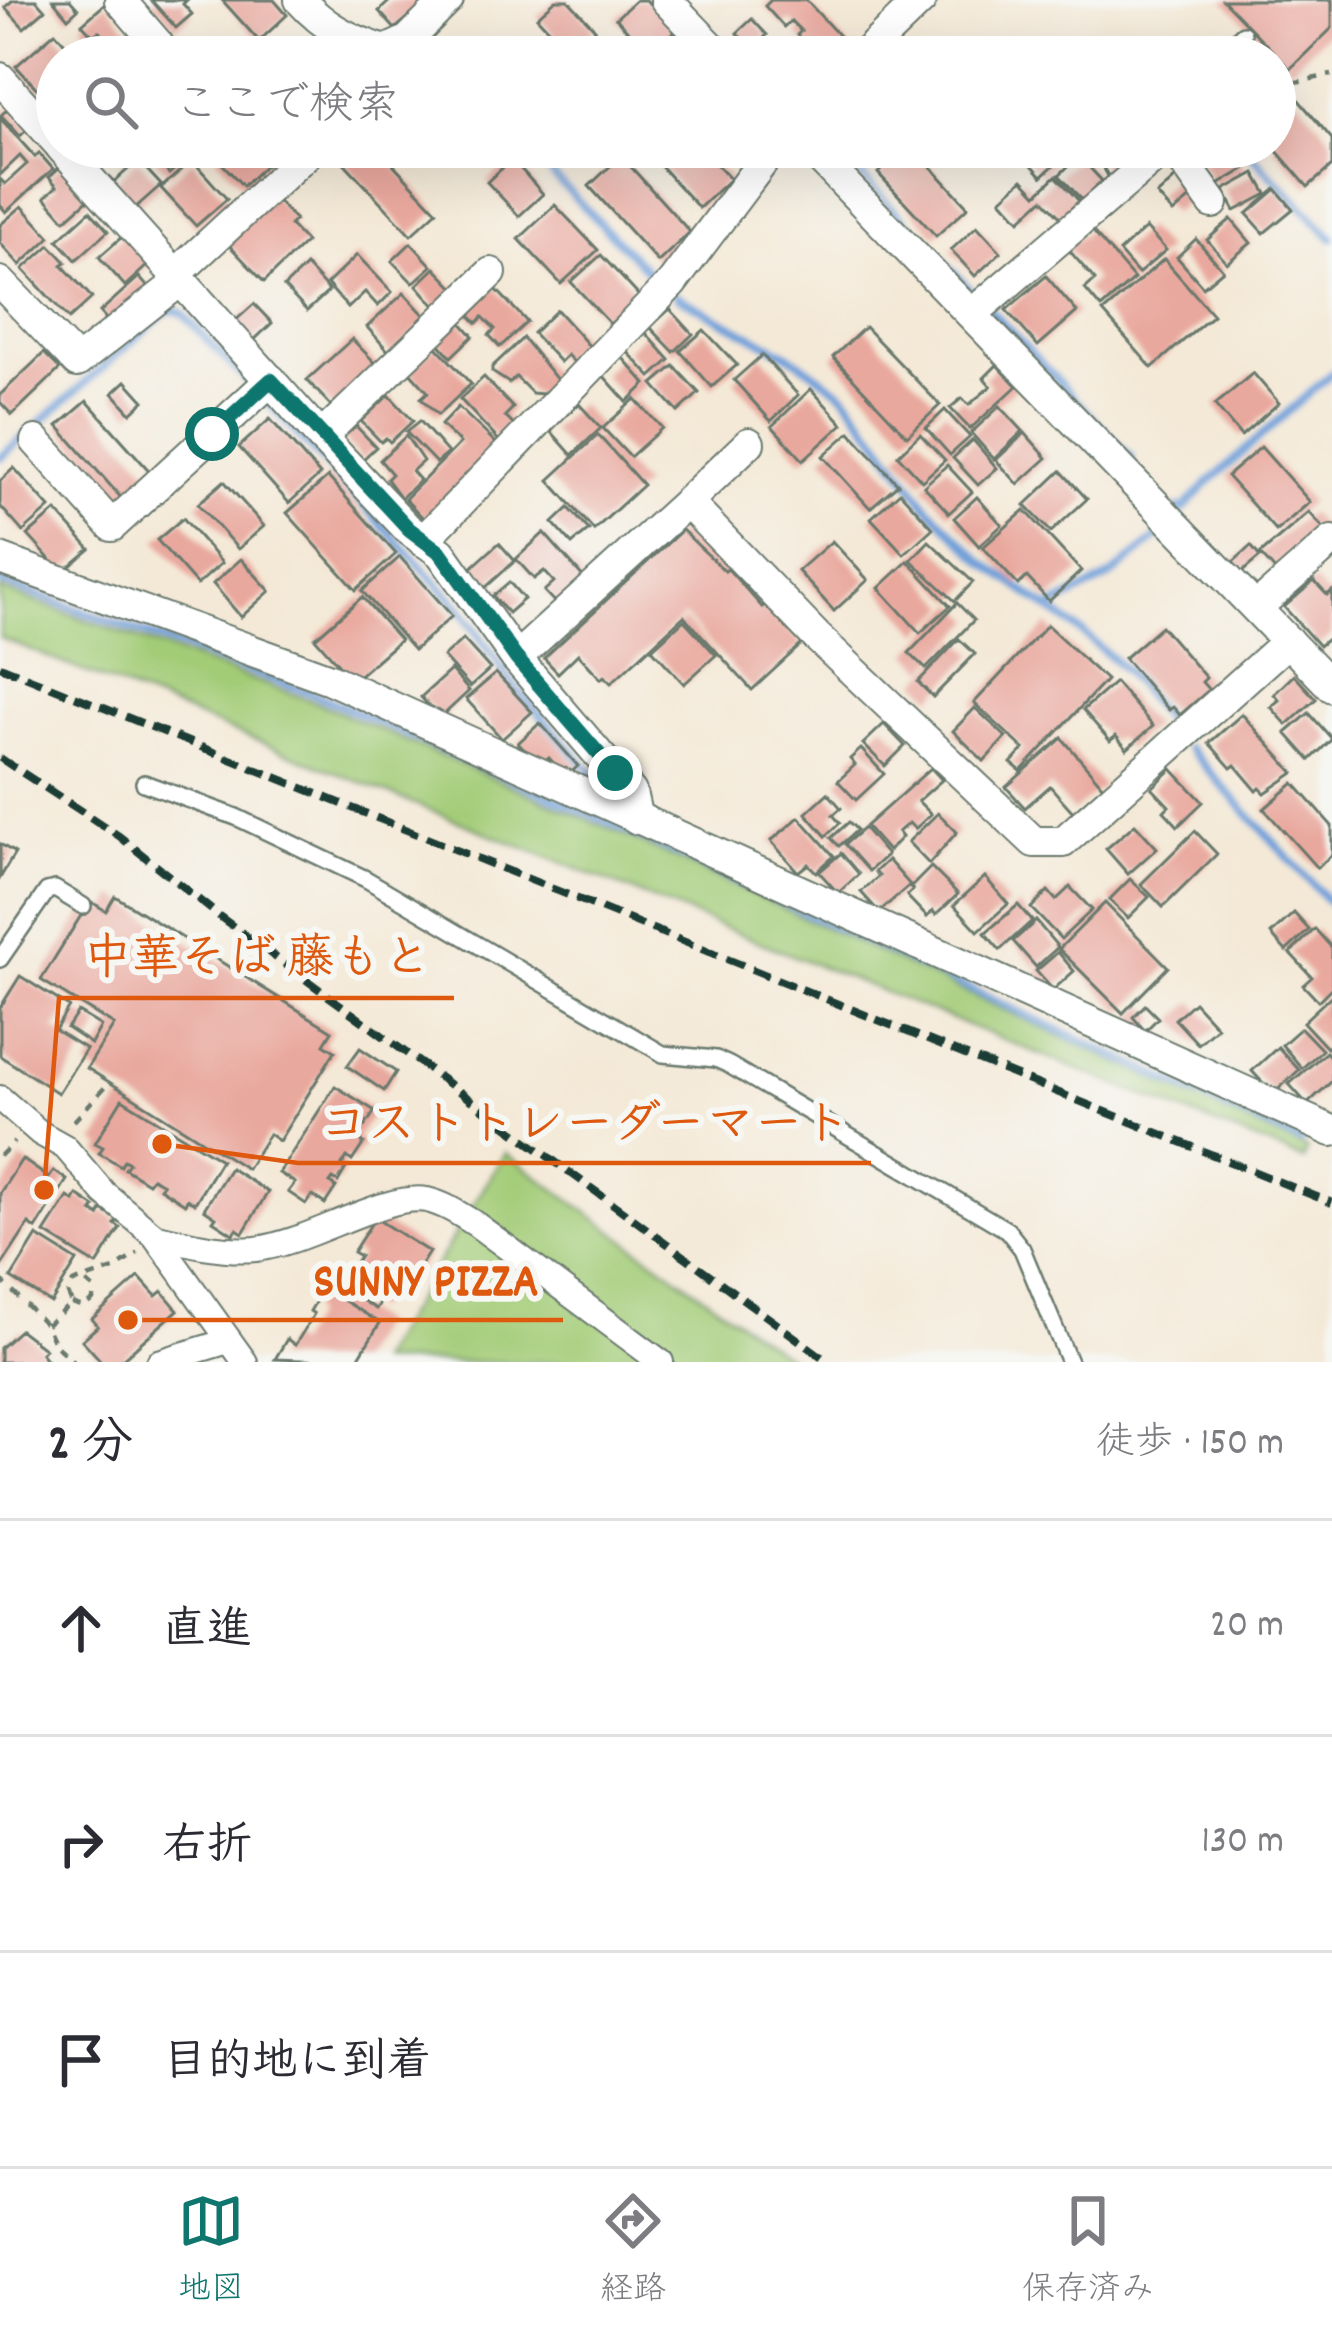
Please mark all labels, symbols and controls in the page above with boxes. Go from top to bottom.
search box [36,36,1296,168]
icon: search [78,69,144,135]
text: ここで検索 [174,76,399,140]
route start [185,407,239,461]
route end [588,746,642,800]
callout: 中華そば 藤もと [59,914,454,998]
text: 中華そば 藤もと [84,928,431,997]
callout: コストトレーダーマート [298,1079,871,1163]
text: コストトレーダーマート [320,1094,850,1163]
callout: SUNNY PIZZA [289,1236,563,1320]
text: SUNNY PIZZA [313,1251,539,1320]
text: 2 分 [48,1411,133,1483]
text: 徒歩 · 150 m [1096,1418,1284,1473]
icon: ahead [48,1595,114,1661]
text: 20 m [1210,1600,1284,1655]
text: 直進 [162,1601,252,1665]
icon: right [48,1811,114,1877]
text: 130 m [1201,1816,1284,1871]
text: 右折 [162,1817,252,1881]
icon: arrive [48,2027,114,2093]
text: 目的地に到着 [162,2033,432,2097]
tab: 地図 [178,2188,244,2315]
tab: 経路 [600,2188,666,2315]
tab: 保存済み [1022,2188,1154,2315]

